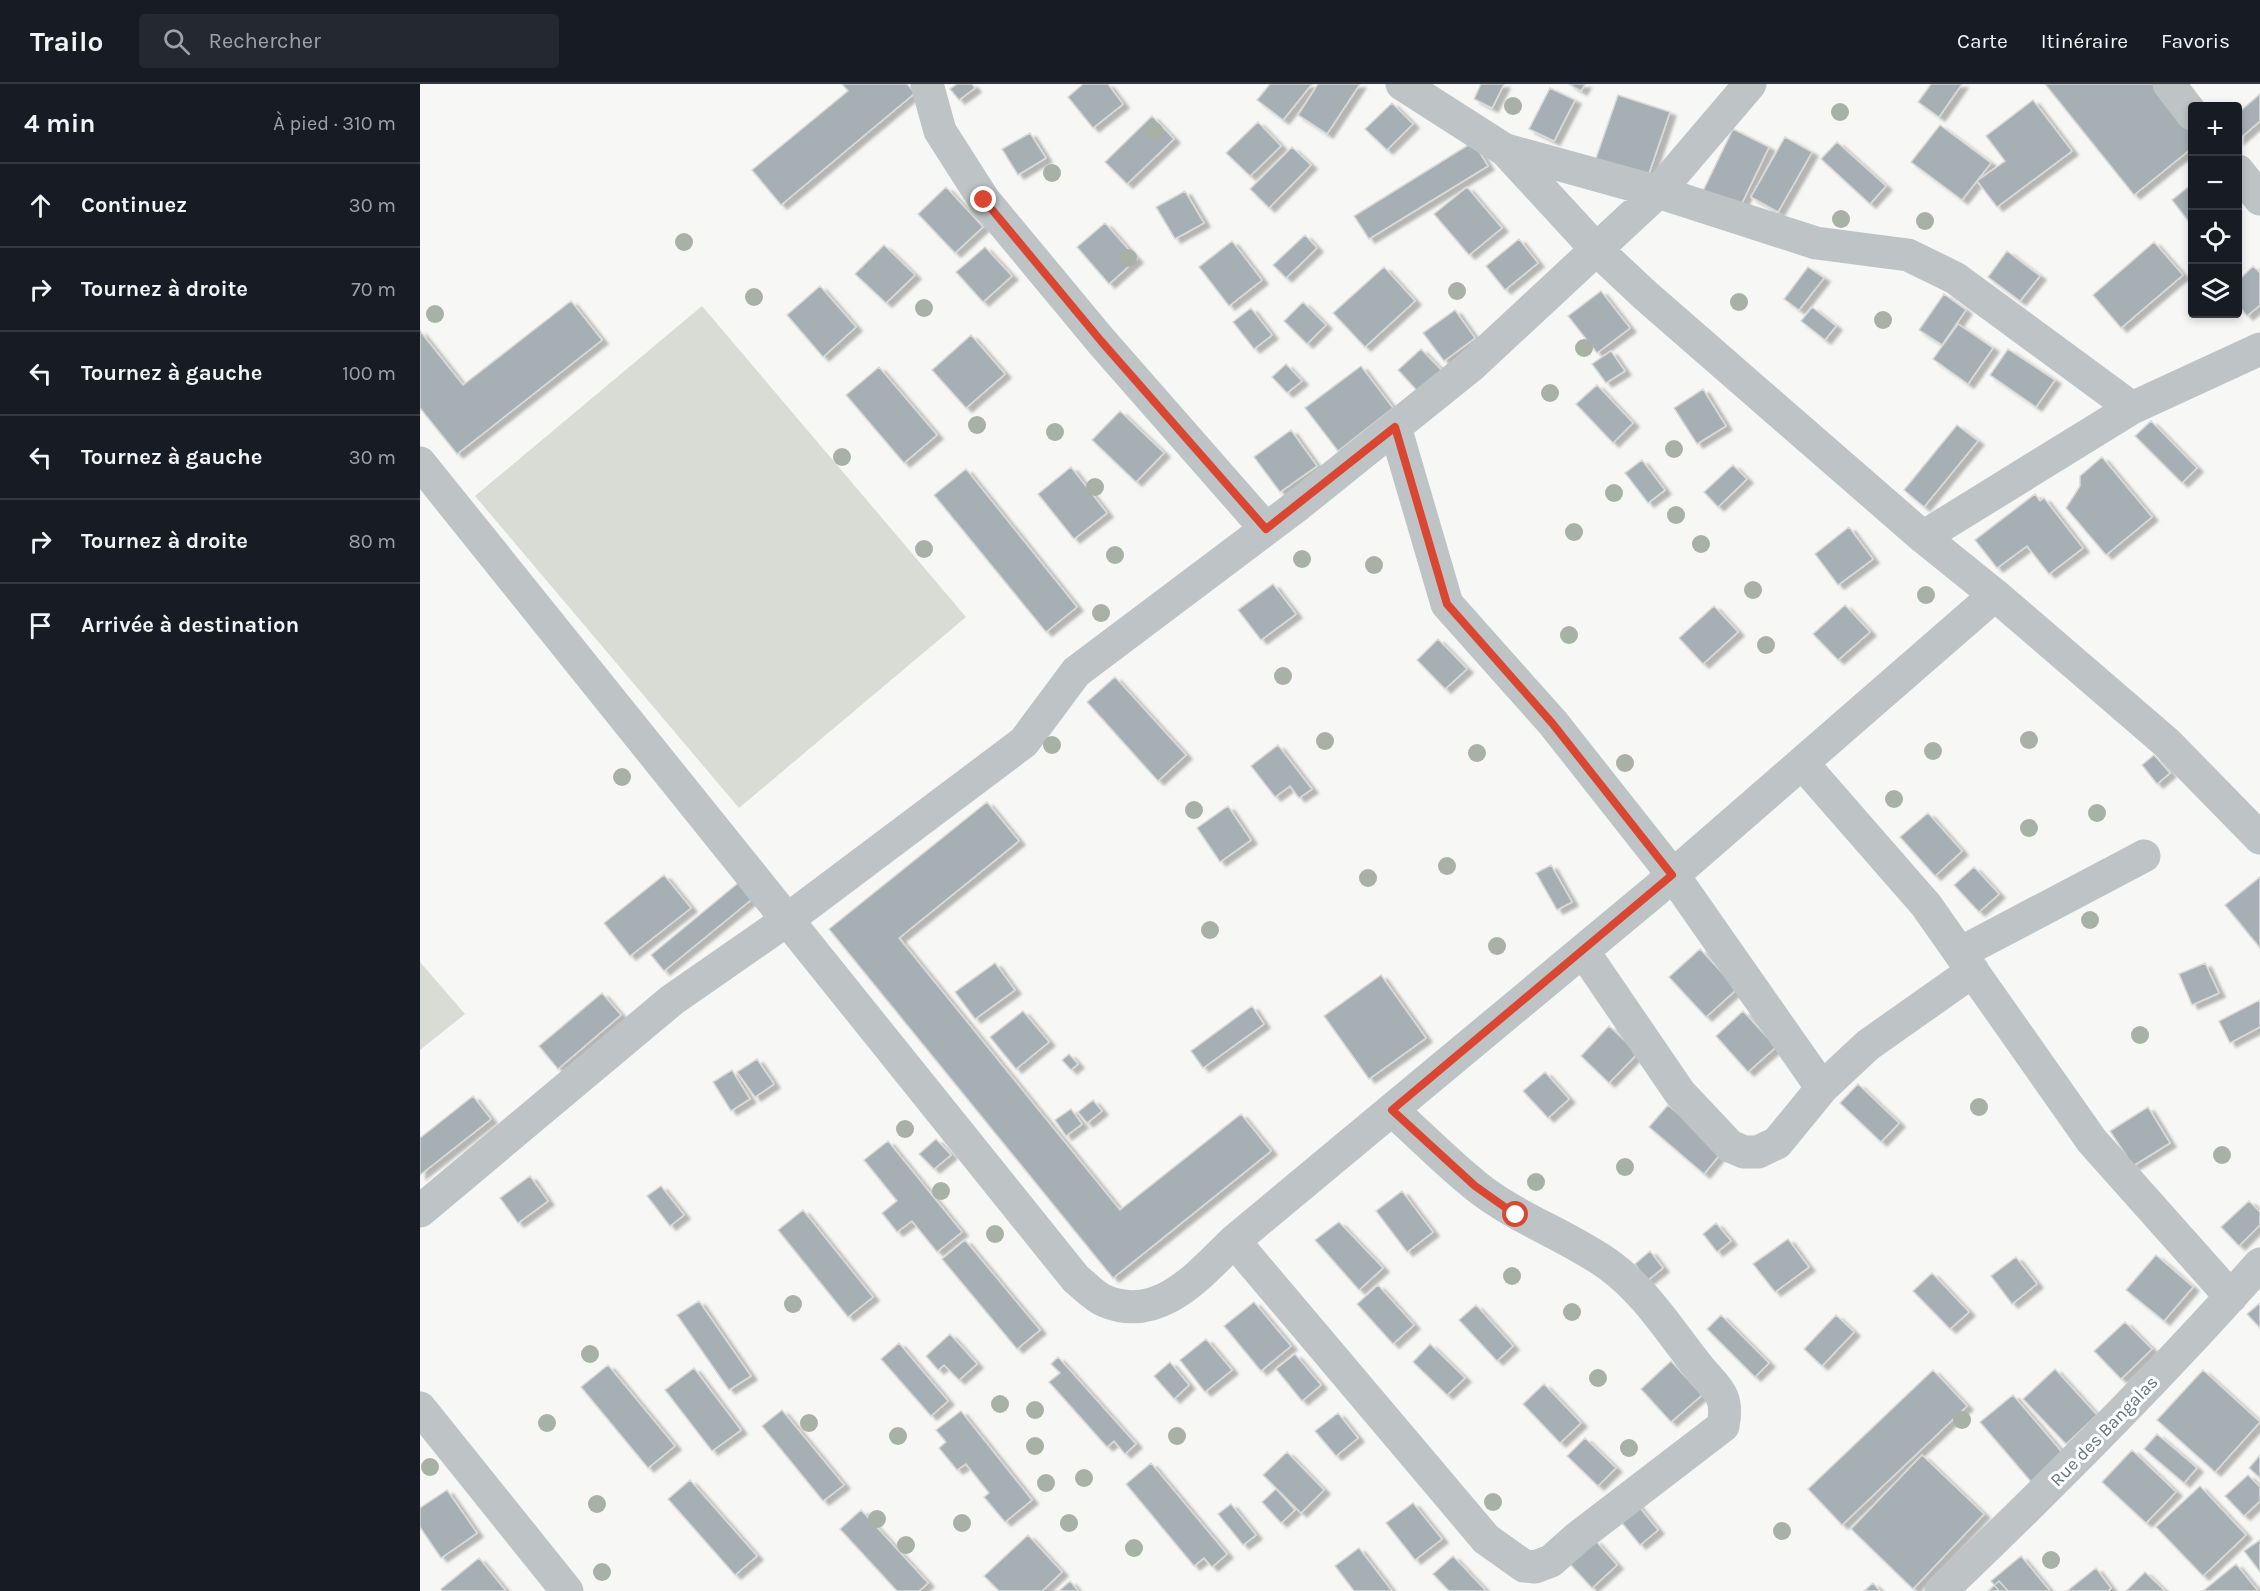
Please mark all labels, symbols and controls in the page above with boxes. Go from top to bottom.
search box [139,14,559,68]
text: Trailo [30,25,103,58]
icon: search [160,25,193,58]
text: Rechercher [208,28,321,54]
text: Carte [1957,29,2008,53]
text: Itinéraire [2041,29,2128,53]
text: Favoris [2161,29,2230,53]
map controls [2188,102,2242,318]
button: + [2188,102,2242,156]
text: 4 min [24,108,95,139]
text: À pied · 310 m [273,112,396,135]
button: − [2188,156,2242,210]
route end [970,186,996,212]
icon: ahead [24,189,57,222]
text: Continuez [81,192,187,218]
text: 30 m [349,194,396,217]
button: locate [2188,210,2242,264]
button: layers [2188,264,2242,318]
icon: right [24,273,57,306]
text: Tournez à droite [81,276,248,302]
text: 70 m [351,278,396,301]
icon: left [24,357,57,390]
text: Tournez à gauche [81,360,262,386]
text: 100 m [342,362,396,385]
icon: left [24,441,57,474]
text: Tournez à gauche [81,444,262,470]
text: 30 m [349,446,396,469]
icon: right [24,525,57,558]
text: Tournez à droite [81,528,248,554]
text: 80 m [348,530,396,553]
icon: arrive [24,609,57,642]
text: Arrivée à destination [81,612,299,638]
route start [1502,1201,1528,1227]
street label: Rue des Bangalas [2046,1371,2162,1491]

